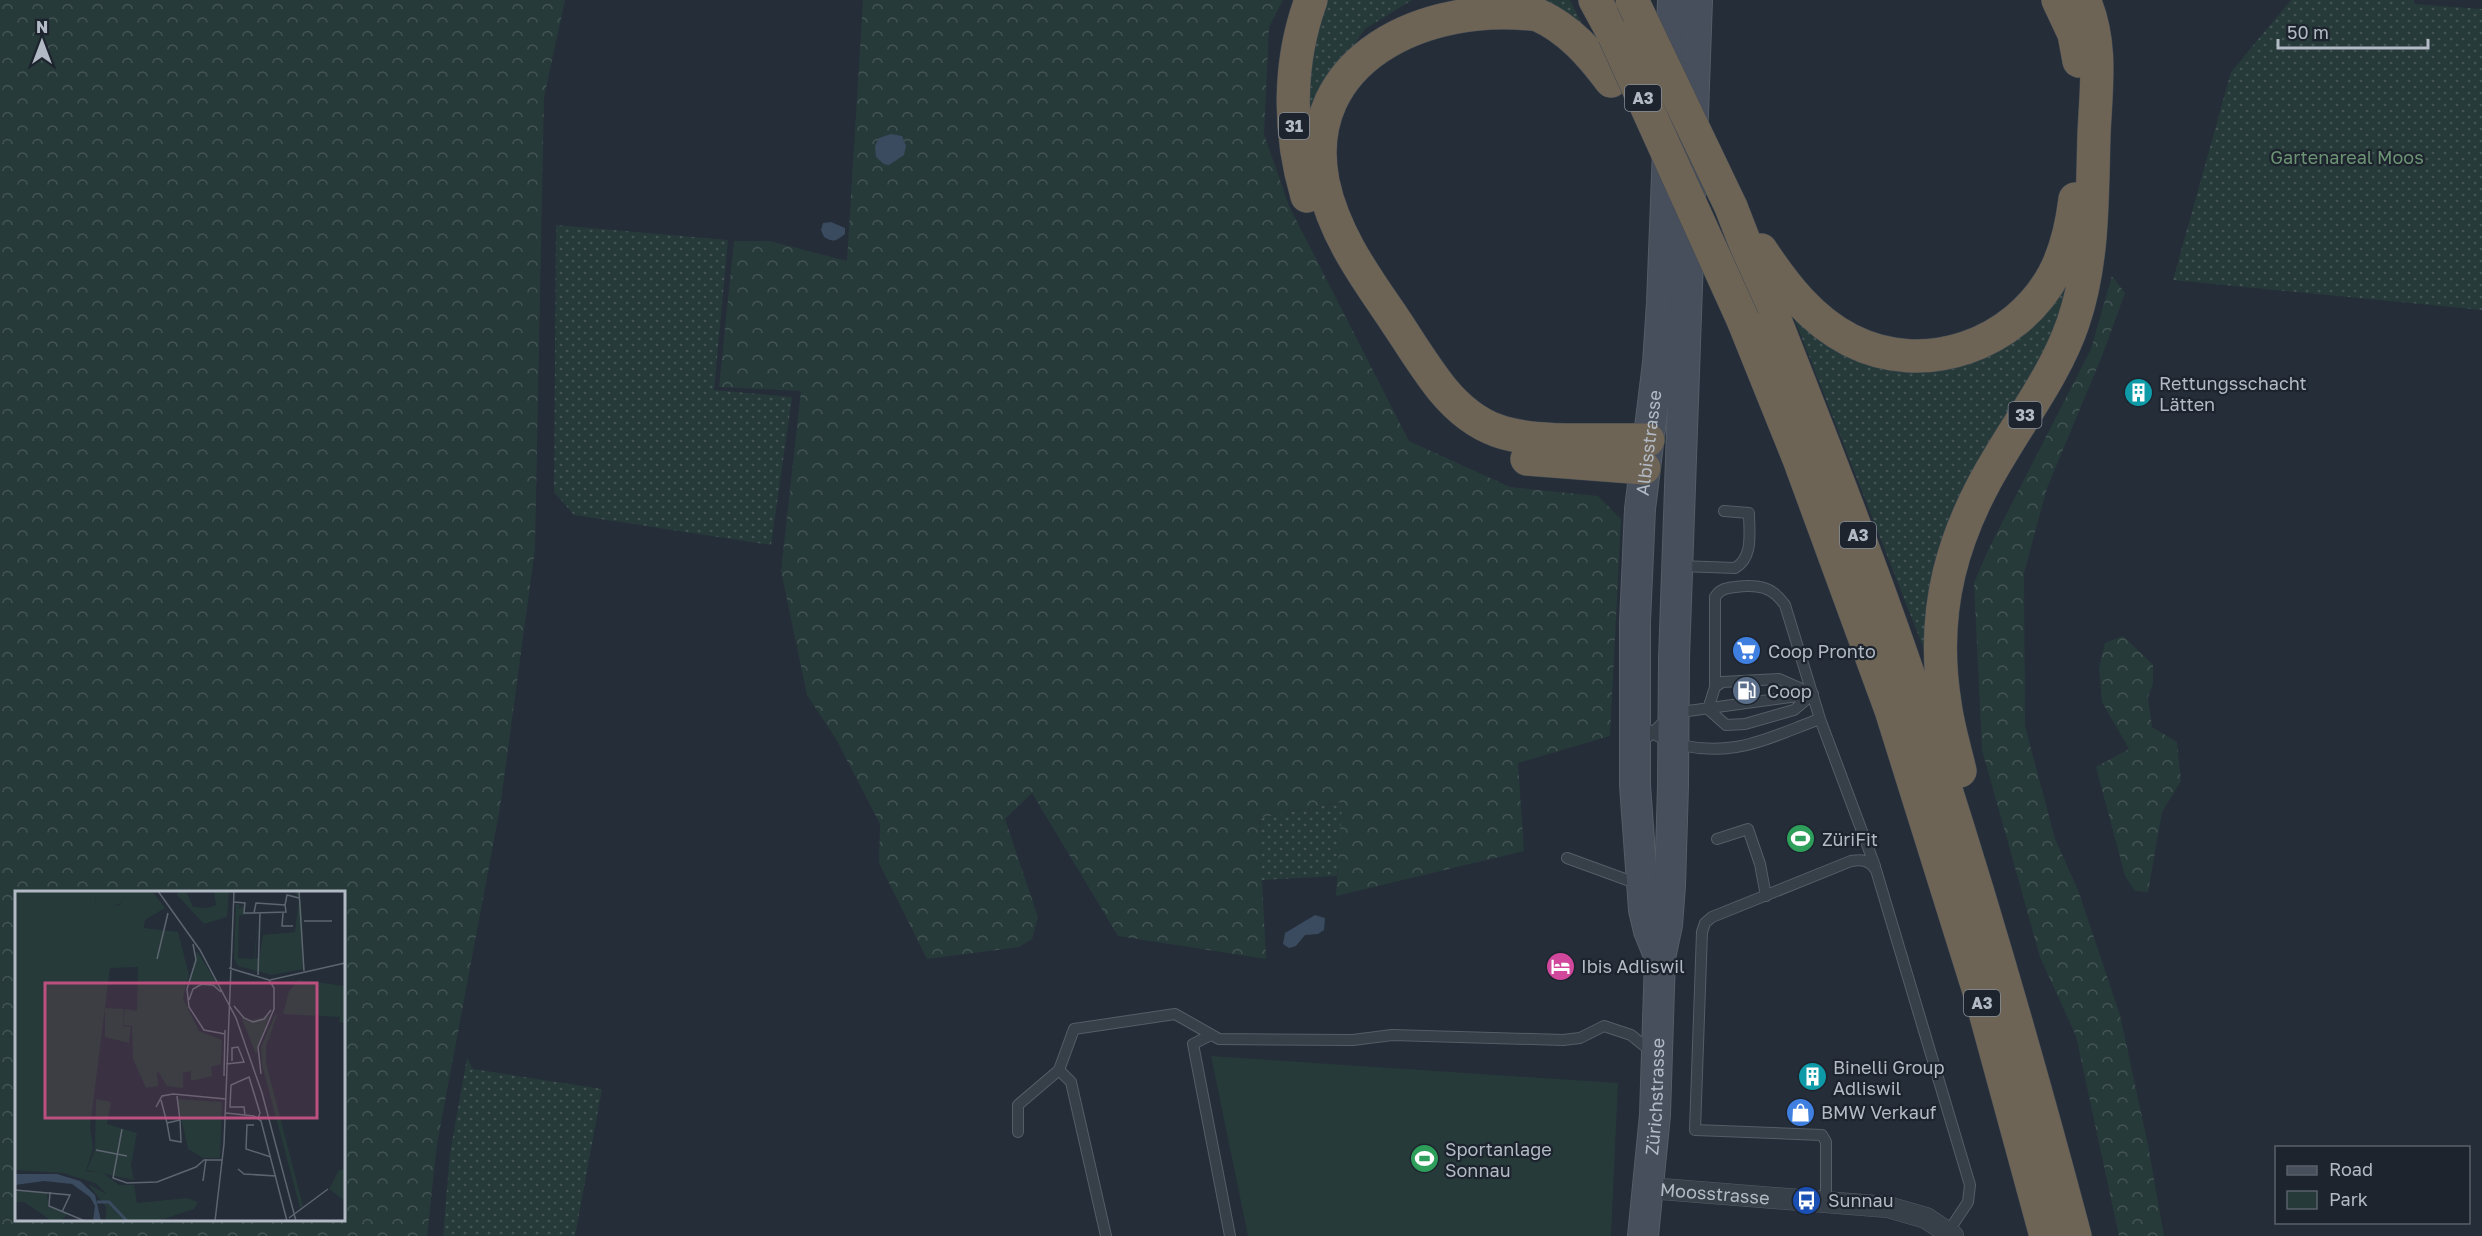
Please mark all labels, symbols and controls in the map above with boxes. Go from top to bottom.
north arrow [12,12,72,72]
scale bar [2278,12,2428,50]
text: N [36,17,48,37]
text: 50 m [2287,21,2329,43]
road number: A3 [1625,85,1661,111]
road number: 31 [1279,113,1309,139]
park label: Gartenareal Moos [2270,146,2424,168]
place label: Rettungsschacht Lätten [2159,372,2307,415]
building icon: Rettungsschacht Lätten [2122,377,2154,409]
street label: Albisstrasse [1631,389,1666,497]
road number: 33 [2008,402,2042,428]
road number: A3 [1840,522,1876,548]
supermarket icon: Coop Pronto [1731,635,1763,667]
place label: Coop Pronto [1768,640,1876,662]
fuel station icon: Coop [1730,675,1762,707]
place label: Coop [1767,680,1812,702]
sports icon: ZüriFit [1785,823,1817,855]
place label: ZüriFit [1822,828,1878,850]
inset map [15,891,345,1221]
hotel icon: Ibis Adliswil [1544,950,1576,982]
place label: Ibis Adliswil [1581,955,1685,977]
road number: A3 [1964,990,2000,1016]
street label: Zürichstrasse [1640,1038,1668,1156]
place label: Binelli Group Adliswil [1833,1056,1945,1099]
building icon: Binelli Group Adliswil [1796,1061,1828,1093]
shop icon: BMW Verkauf [1784,1096,1816,1128]
place label: BMW Verkauf [1821,1101,1937,1123]
place label: Sportanlage Sonnau [1445,1138,1552,1181]
sports icon: Sportanlage Sonnau [1408,1143,1440,1175]
legend [2275,1146,2470,1224]
text: Road [2329,1158,2373,1180]
street label: Moosstrasse [1659,1178,1770,1209]
bus stop icon: Sunnau [1791,1184,1823,1216]
text: Park [2329,1188,2368,1210]
place label: Sunnau [1828,1189,1894,1211]

